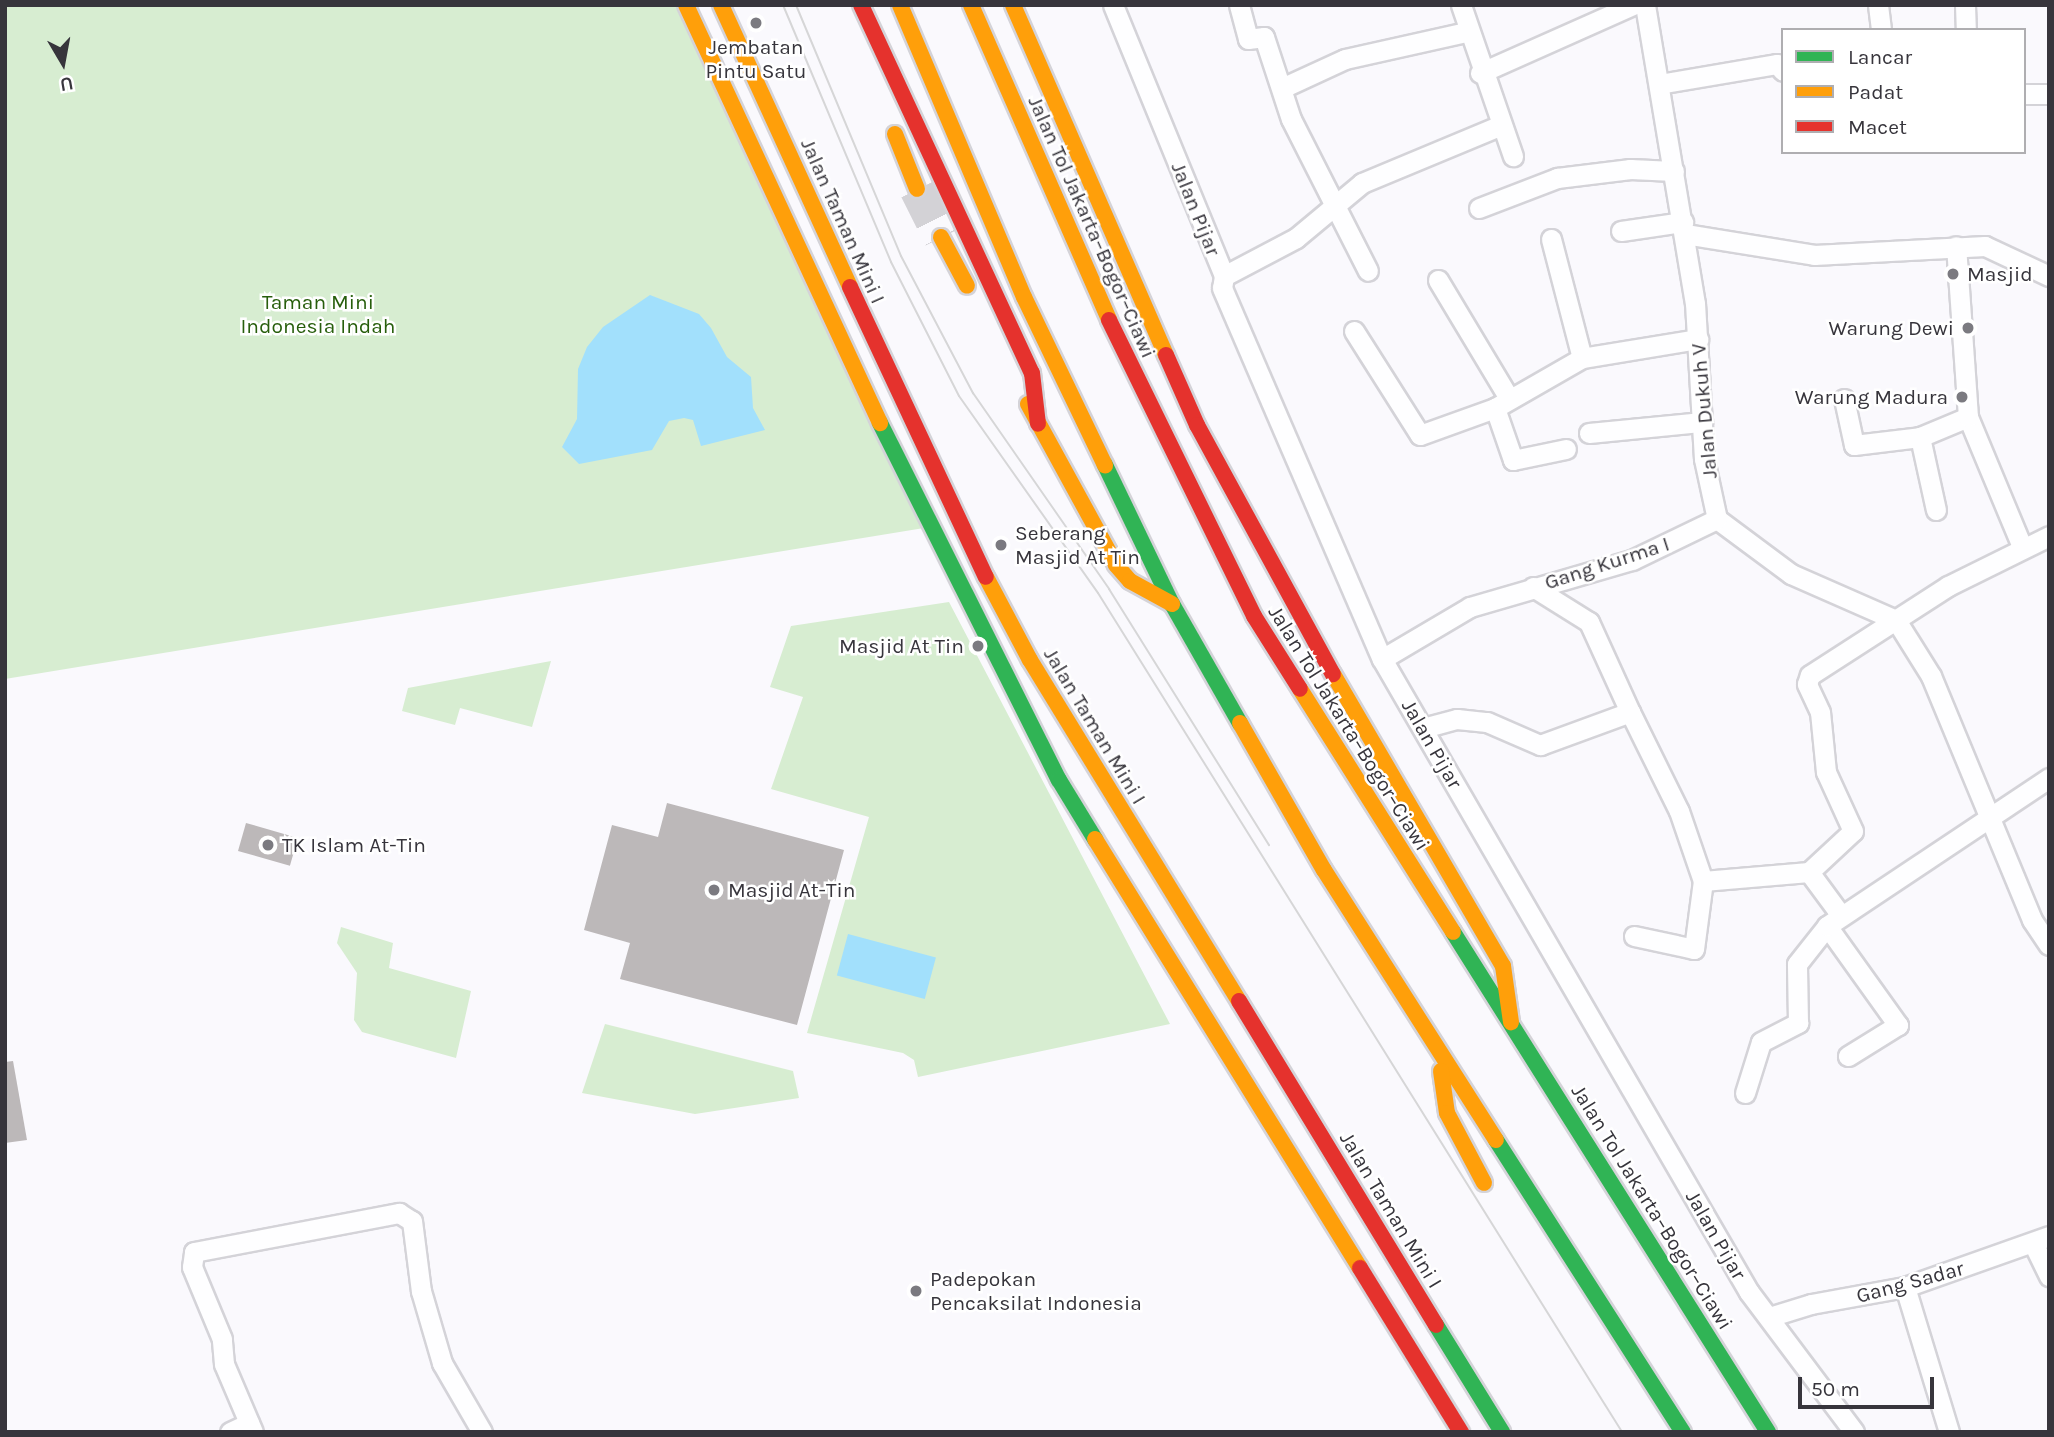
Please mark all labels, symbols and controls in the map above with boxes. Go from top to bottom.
marker: Jembatan Pintu Satu [748,15,764,31]
north arrow [28,28,98,98]
legend [1781,28,2026,154]
place label: Jembatan Pintu Satu [705,34,807,84]
text: Lancar [1848,45,1912,69]
text: U [58,72,75,96]
text: Padat [1848,80,1903,104]
street label: Jalan Tol Jakarta–Bogor–Ciawi [1023,92,1161,362]
text: Macet [1848,115,1907,139]
street label: Jalan Taman Mini I [795,135,891,307]
street label: Jalan Pijar [1166,158,1226,260]
place label: Masjid [1967,261,2033,287]
marker: Masjid [1945,266,1961,282]
park label: Taman Mini Indonesia Indah [240,289,396,339]
place label: Warung Dewi [1828,315,1954,341]
marker: Warung Dewi [1960,320,1976,336]
street label: Jalan Dukuh V [1686,342,1722,480]
place label: Warung Madura [1795,384,1948,410]
marker: Warung Madura [1954,389,1970,405]
place label: Seberang Masjid At Tin [1015,520,1140,570]
street label: Gang Kurma I [1541,531,1673,595]
marker: Seberang Masjid At Tin [993,537,1009,553]
street label: Jalan Tol Jakarta–Bogor–Ciawi [1263,601,1435,855]
place label: Masjid At Tin [839,633,964,659]
marker: Masjid At Tin [970,638,986,654]
street label: Jalan Taman Mini I [1038,643,1152,809]
street label: Jalan Pijar [1396,695,1468,793]
place label: TK Islam At-Tin [282,832,426,858]
marker: TK Islam At-Tin [260,837,276,853]
place label: Masjid At-Tin [728,877,855,903]
marker: Masjid At-Tin [706,882,722,898]
street label: Jalan Tol Jakarta–Bogor–Ciawi [1566,1080,1738,1334]
street label: Jalan Taman Mini I [1334,1127,1448,1293]
street label: Jalan Pijar [1680,1186,1752,1284]
street label: Gang Sadar [1853,1256,1967,1308]
place label: Padepokan Pencaksilat Indonesia [930,1266,1142,1316]
marker: Padepokan Pencaksilat Indonesia [908,1283,924,1299]
scale bar [1802,1364,1938,1408]
text: 50 m [1811,1377,1860,1401]

